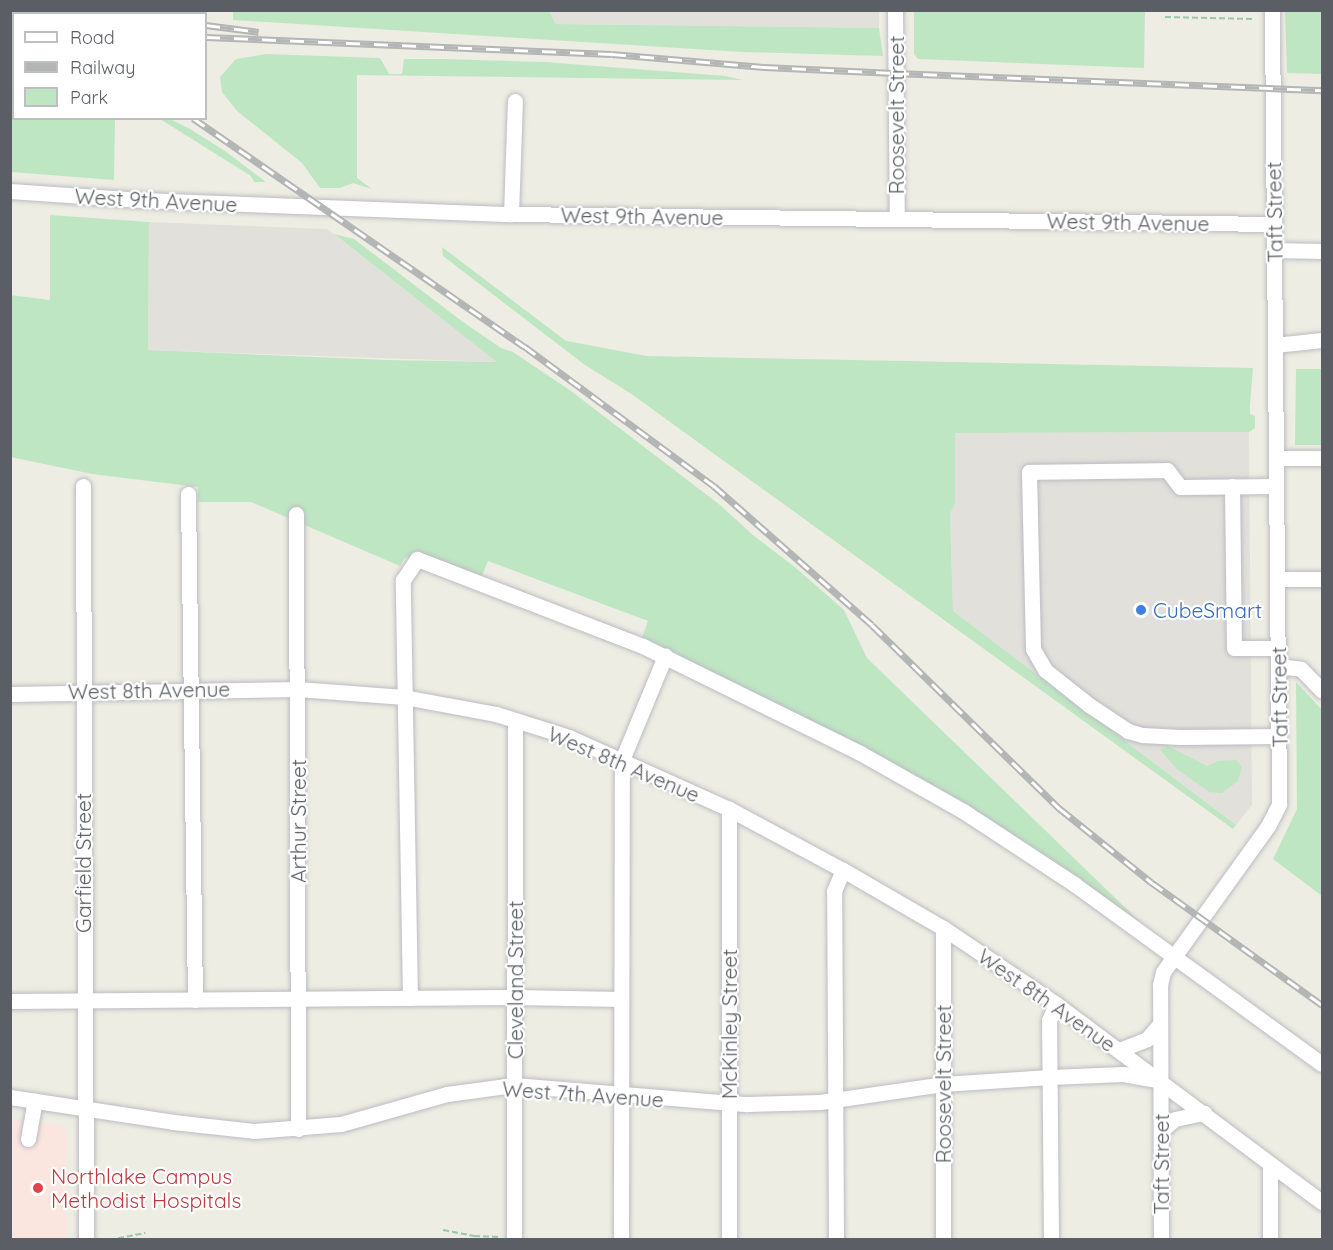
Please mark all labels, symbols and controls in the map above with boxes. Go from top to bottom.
legend [12,12,207,120]
text: Road [70,26,115,49]
street label: Roosevelt Street [883,36,909,194]
text: Railway [70,56,136,79]
text: Park [70,86,108,109]
street label: Taft Street [1261,161,1287,263]
street label: West 9th Avenue [74,183,238,217]
street label: West 9th Avenue [560,202,724,230]
street label: West 9th Avenue [1046,208,1210,236]
place label: CubeSmart [1153,597,1262,623]
marker: CubeSmart [1134,603,1148,617]
street label: Taft Street [1266,646,1292,748]
street label: West 8th Avenue [68,676,230,704]
street label: West 8th Avenue [544,721,704,807]
street label: Arthur Street [285,759,311,883]
street label: Garfield Street [70,793,96,933]
street label: Cleveland Street [502,901,528,1059]
street label: West 8th Avenue [973,943,1121,1057]
street label: McKinley Street [716,949,742,1099]
street label: Roosevelt Street [930,1005,956,1163]
street label: West 7th Avenue [501,1076,665,1112]
street label: Taft Street [1148,1113,1174,1215]
place label: Northlake Campus Methodist Hospitals [51,1163,241,1213]
marker: Northlake Campus Methodist Hospitals [29,1179,47,1197]

